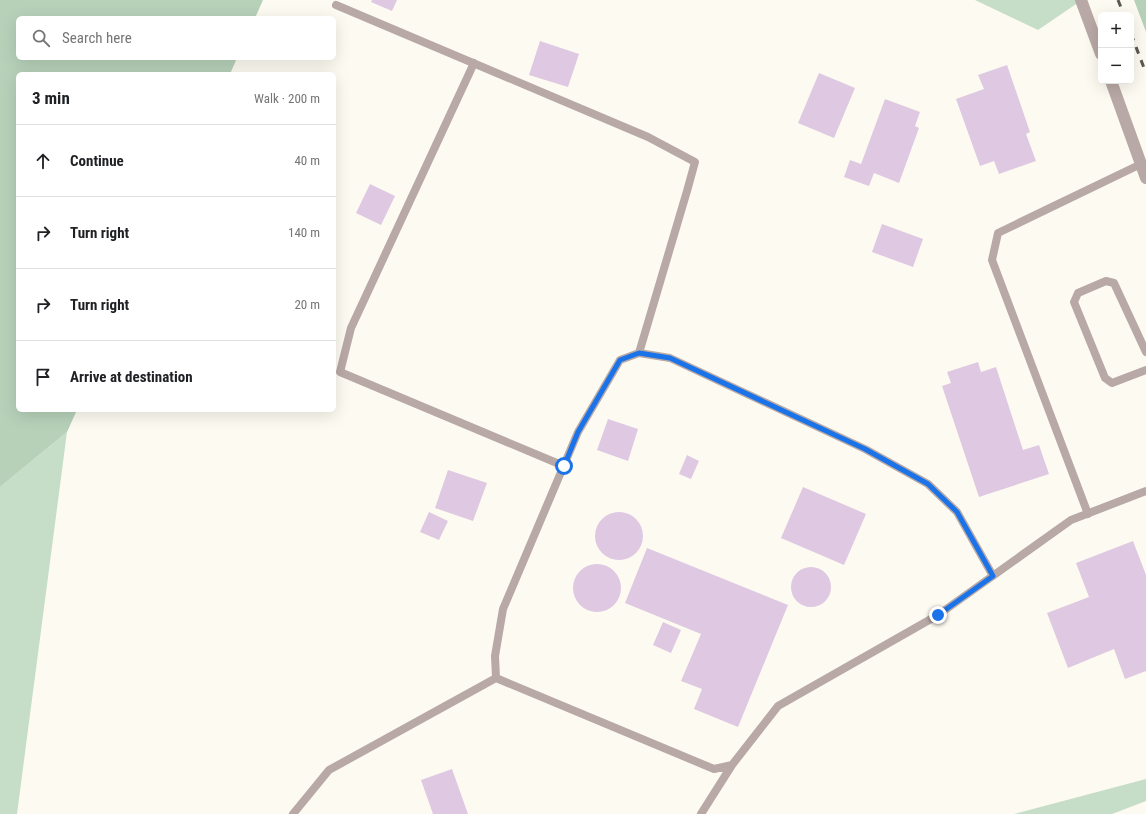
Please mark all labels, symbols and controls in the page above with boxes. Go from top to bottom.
map controls [1098,12,1134,84]
button: + [1098,12,1134,48]
search box [16,16,336,60]
icon: search [30,27,52,49]
text: Search here [62,29,132,47]
button: − [1098,48,1134,84]
text: 3 min [32,88,70,108]
text: Walk · 200 m [254,91,320,106]
icon: ahead [32,150,54,172]
text: Continue [70,152,124,170]
text: 40 m [294,153,320,168]
icon: right [32,222,54,244]
text: Turn right [70,224,129,242]
text: 140 m [288,225,320,240]
icon: right [32,294,54,316]
text: Turn right [70,296,129,314]
text: 20 m [294,297,320,312]
icon: arrive [32,366,54,388]
text: Arrive at destination [70,368,193,386]
route start [555,457,573,475]
route end [929,606,947,624]

